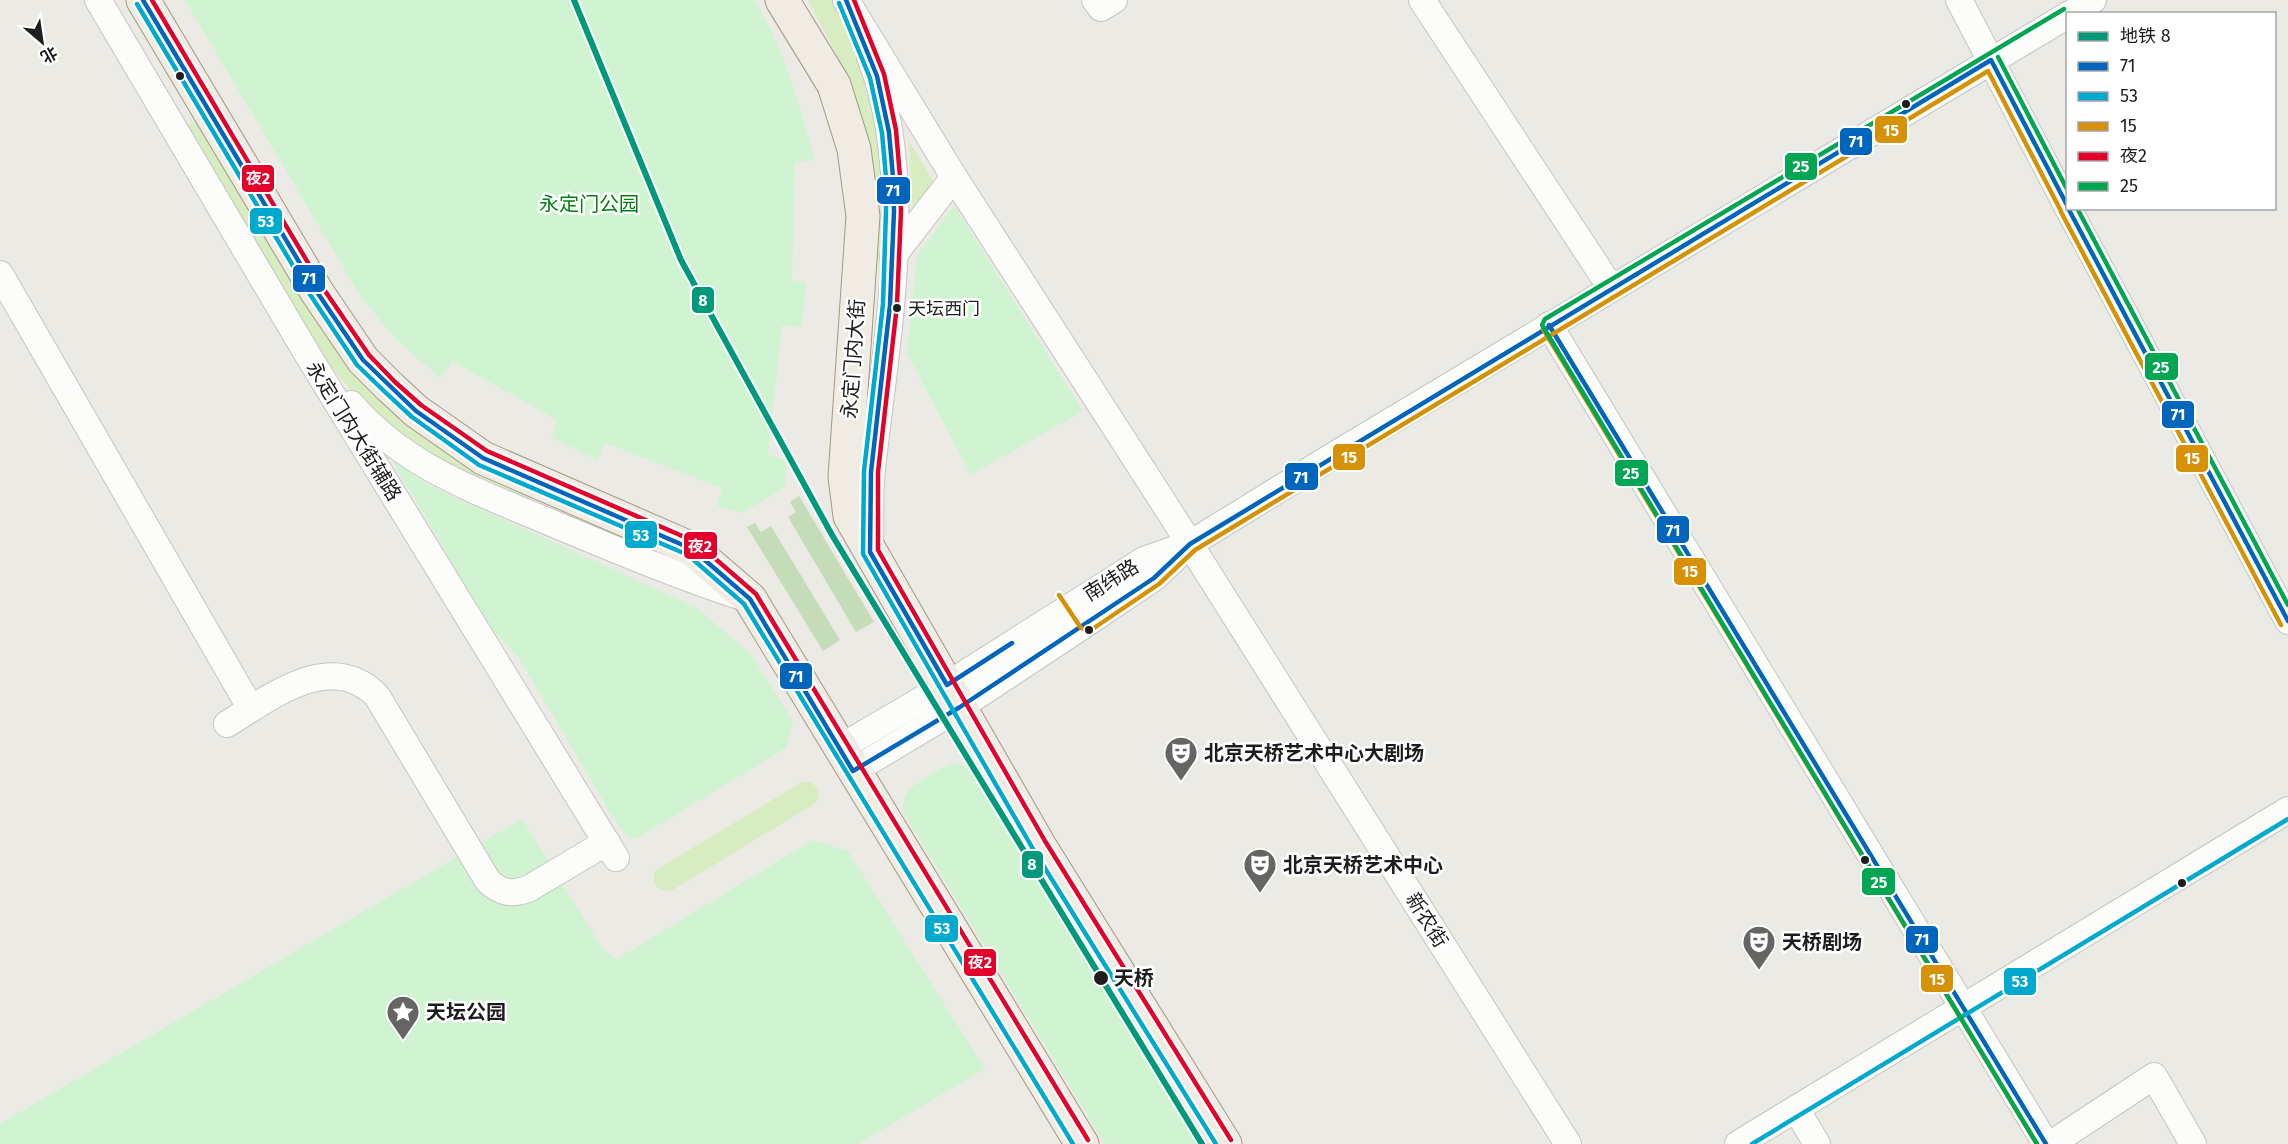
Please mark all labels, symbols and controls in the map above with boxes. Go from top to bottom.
north arrow [12,12,72,72]
legend [2066,12,2276,210]
text: 地铁 8 [2120,25,2171,47]
text: 北 [37,42,61,67]
text: 71 [2120,55,2135,77]
unlabelled marker [174,70,186,82]
text: 53 [2120,85,2138,107]
unlabelled marker [1900,98,1912,110]
line badge: 15 [1874,115,1908,144]
text: 15 [2120,115,2137,137]
text: 15 [1883,121,1899,140]
line badge: 71 [1839,127,1873,156]
text: 71 [1849,132,1863,151]
text: 夜2 [2120,145,2147,167]
line badge: 25 [1784,152,1818,181]
text: 25 [1793,157,1810,176]
line badge: 夜2 [241,164,275,193]
text: 夜2 [246,169,270,188]
text: 25 [2120,175,2138,197]
line badge: 71 [876,176,911,205]
text: 71 [886,181,900,200]
park label: 永定门公园 [539,192,639,216]
line badge: 53 [249,207,283,235]
text: 53 [258,212,274,231]
line badge: 71 [292,264,326,293]
text: 71 [302,269,316,288]
line badge: 8 [691,286,715,314]
text: 8 [698,291,708,310]
street label: 永定门内大街 [837,298,869,420]
place label: 天坛西门 [908,298,980,320]
marker: 天坛西门 [891,302,903,314]
line badge: 25 [2144,352,2179,381]
street label: 永定门内大街辅路 [301,357,407,505]
text: 25 [2153,358,2170,377]
line badge: 71 [2161,400,2195,429]
text: 71 [2171,405,2185,424]
line badge: 15 [1332,443,1366,471]
line badge: 15 [2175,444,2209,473]
text: 15 [1341,448,1357,467]
text: 15 [2184,449,2200,468]
line badge: 25 [1614,459,1649,487]
line badge: 71 [1284,462,1319,491]
text: 25 [1623,464,1640,483]
text: 71 [1294,468,1308,487]
line badge: 71 [1656,515,1690,544]
line badge: 53 [624,520,658,549]
text: 71 [1666,521,1680,540]
text: 53 [633,526,649,545]
line badge: 夜2 [683,531,718,560]
text: 夜2 [688,537,712,556]
street label: 南纬路 [1079,554,1143,606]
line badge: 15 [1673,557,1707,586]
text: 15 [1682,562,1698,581]
unlabelled marker [1083,624,1095,636]
line badge: 71 [779,662,813,690]
text: 71 [789,667,803,686]
theatre icon: 北京天桥艺术中心大剧场 [1163,735,1199,782]
place label: 北京天桥艺术中心大剧场 [1204,741,1424,765]
theatre icon: 北京天桥艺术中心 [1242,847,1278,894]
line badge: 8 [1021,850,1044,879]
place label: 北京天桥艺术中心 [1283,853,1443,877]
unlabelled marker [1859,854,1871,866]
text: 8 [1027,855,1037,874]
line badge: 25 [1861,867,1896,896]
text: 25 [1871,873,1888,892]
unlabelled marker [2176,877,2188,889]
street label: 新农街 [1401,888,1453,952]
line badge: 53 [924,914,959,943]
text: 53 [934,919,950,938]
theatre icon: 天桥剧场 [1741,924,1777,971]
line badge: 71 [1905,925,1939,954]
place label: 天桥剧场 [1782,930,1862,954]
text: 71 [1915,930,1929,949]
line badge: 夜2 [963,948,997,977]
text: 夜2 [968,953,992,972]
line badge: 15 [1920,964,1954,993]
place label: 天桥 [1114,966,1154,990]
line badge: 53 [2003,967,2037,996]
marker: 天桥 [1092,969,1110,987]
text: 15 [1929,970,1945,989]
text: 53 [2012,972,2028,991]
place icon: 天坛公园 [385,994,421,1041]
place label: 天坛公园 [426,1000,506,1024]

